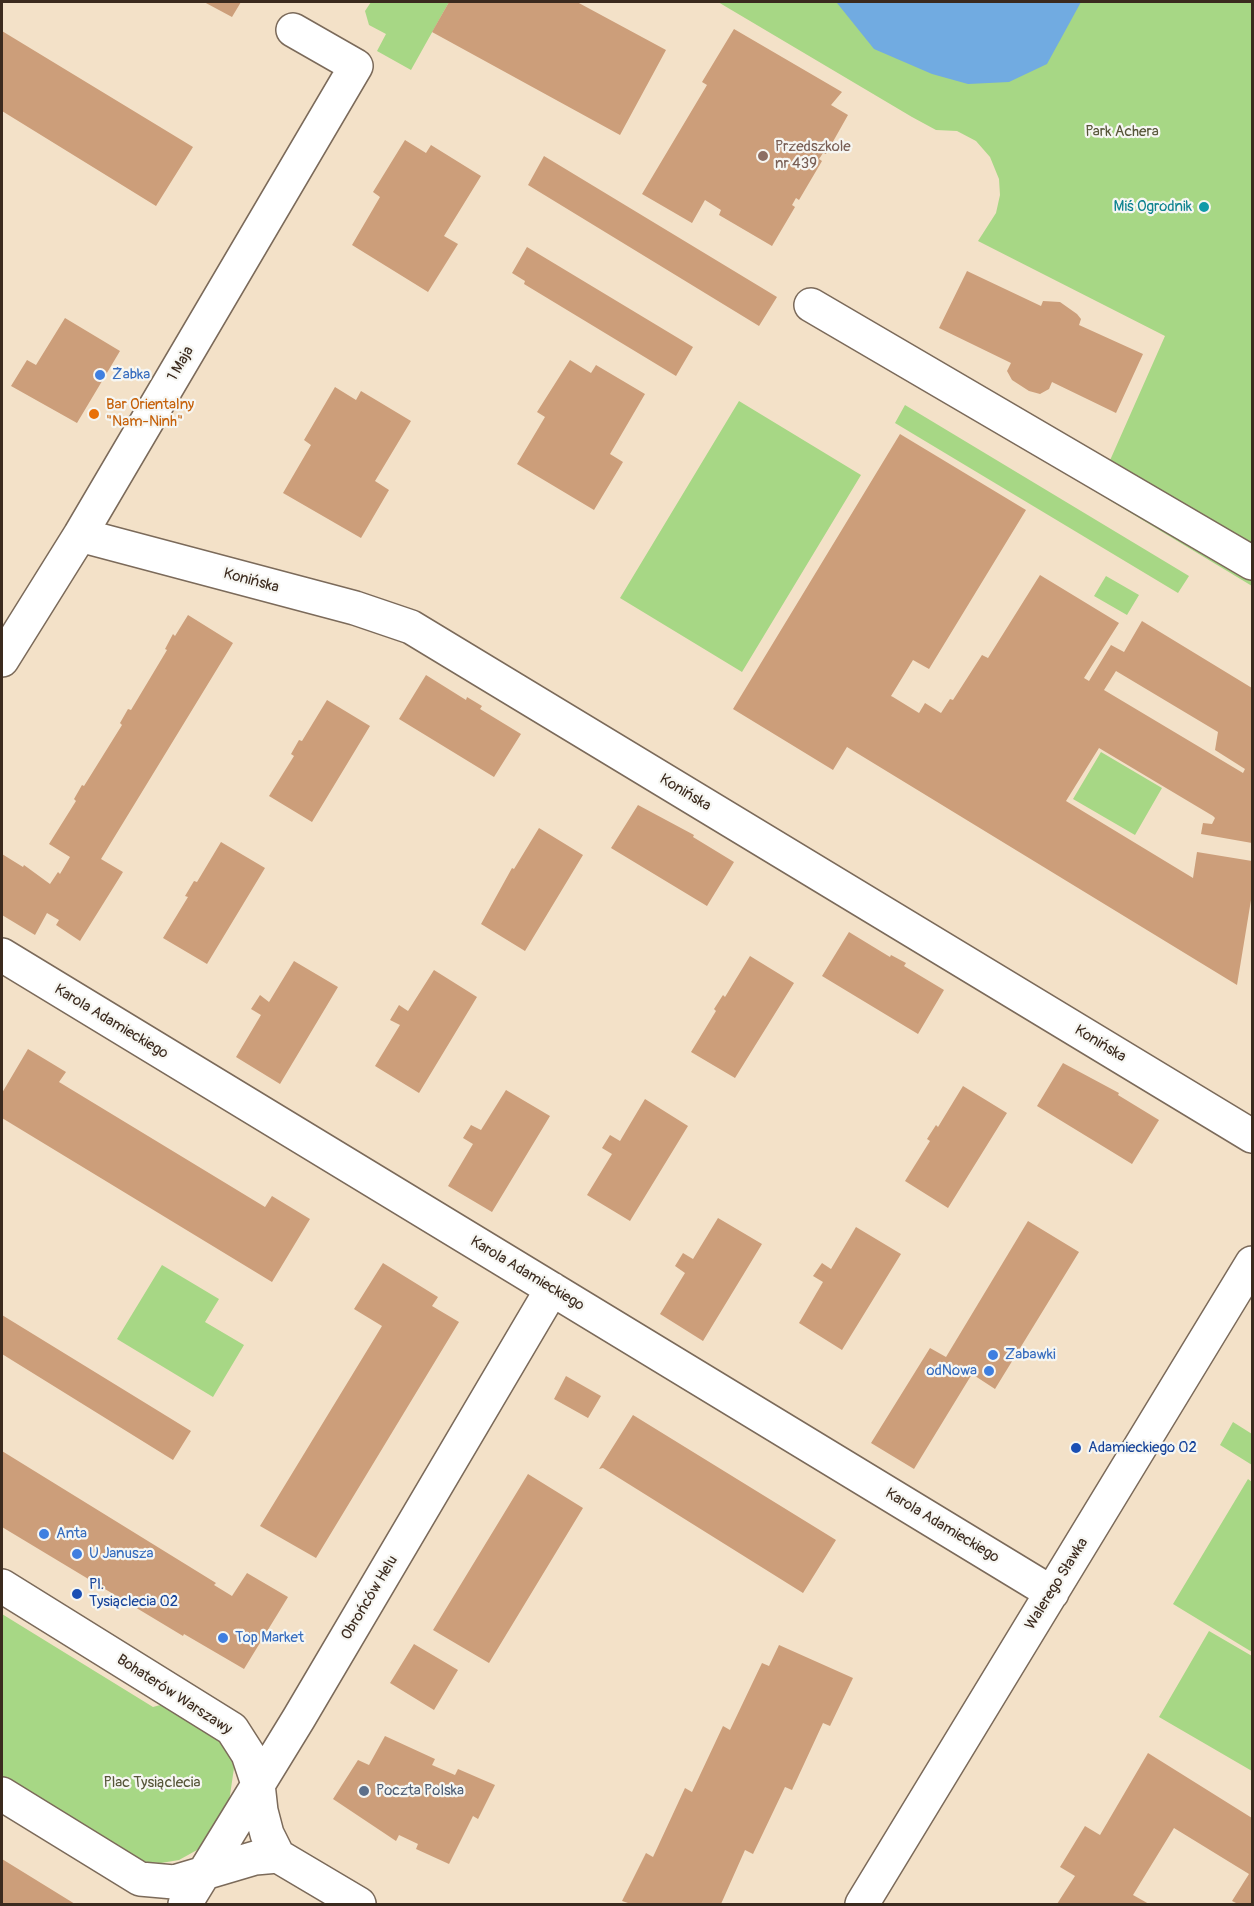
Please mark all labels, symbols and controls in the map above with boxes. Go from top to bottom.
park label: Park Achera [1085,123,1159,141]
place label: Przedszkole nr 439 [775,138,851,173]
marker: Przedszkole nr 439 [756,149,770,163]
place label: Miś Ogrodnik [1114,198,1192,216]
marker: Miś Ogrodnik [1197,200,1211,214]
street label: 1 Maja [164,343,198,385]
place label: Żabka [112,366,150,384]
marker: Żabka [93,368,107,382]
place label: Bar Orientalny "Nam-Ninh" [106,396,194,431]
marker: Bar Orientalny "Nam-Ninh" [87,407,101,421]
street label: Konińska [221,565,281,597]
street label: Konińska [656,771,714,815]
street label: Karola Adamieckiego [51,981,171,1063]
street label: Konińska [1071,1022,1129,1066]
street label: Karola Adamieckiego [467,1233,587,1315]
place label: Zabawki [1005,1346,1056,1364]
marker: Zabawki [986,1348,1000,1362]
place label: odNowa [926,1362,977,1380]
marker: odNowa [982,1364,996,1378]
place label: Adamieckiego 02 [1088,1439,1197,1457]
marker: Adamieckiego 02 [1069,1441,1083,1455]
street label: Karola Adamieckiego [882,1485,1002,1567]
place label: Anta [56,1525,87,1543]
marker: Anta [37,1527,51,1541]
street label: Walerego Sławka [1022,1535,1092,1633]
place label: U Janusza [89,1545,153,1563]
marker: U Janusza [70,1547,84,1561]
street label: Obrońców Helu [338,1553,402,1643]
place label: Pl. Tysiąclecia 02 [89,1576,178,1611]
marker: Pl. Tysiąclecia 02 [70,1587,84,1601]
place label: Top Market [235,1629,304,1647]
marker: Top Market [216,1631,230,1645]
street label: Bohaterów Warszawy [113,1651,235,1739]
park label: Plac Tysiąclecia [104,1774,200,1792]
place label: Poczta Polska [376,1782,464,1800]
marker: Poczta Polska [357,1784,371,1798]

